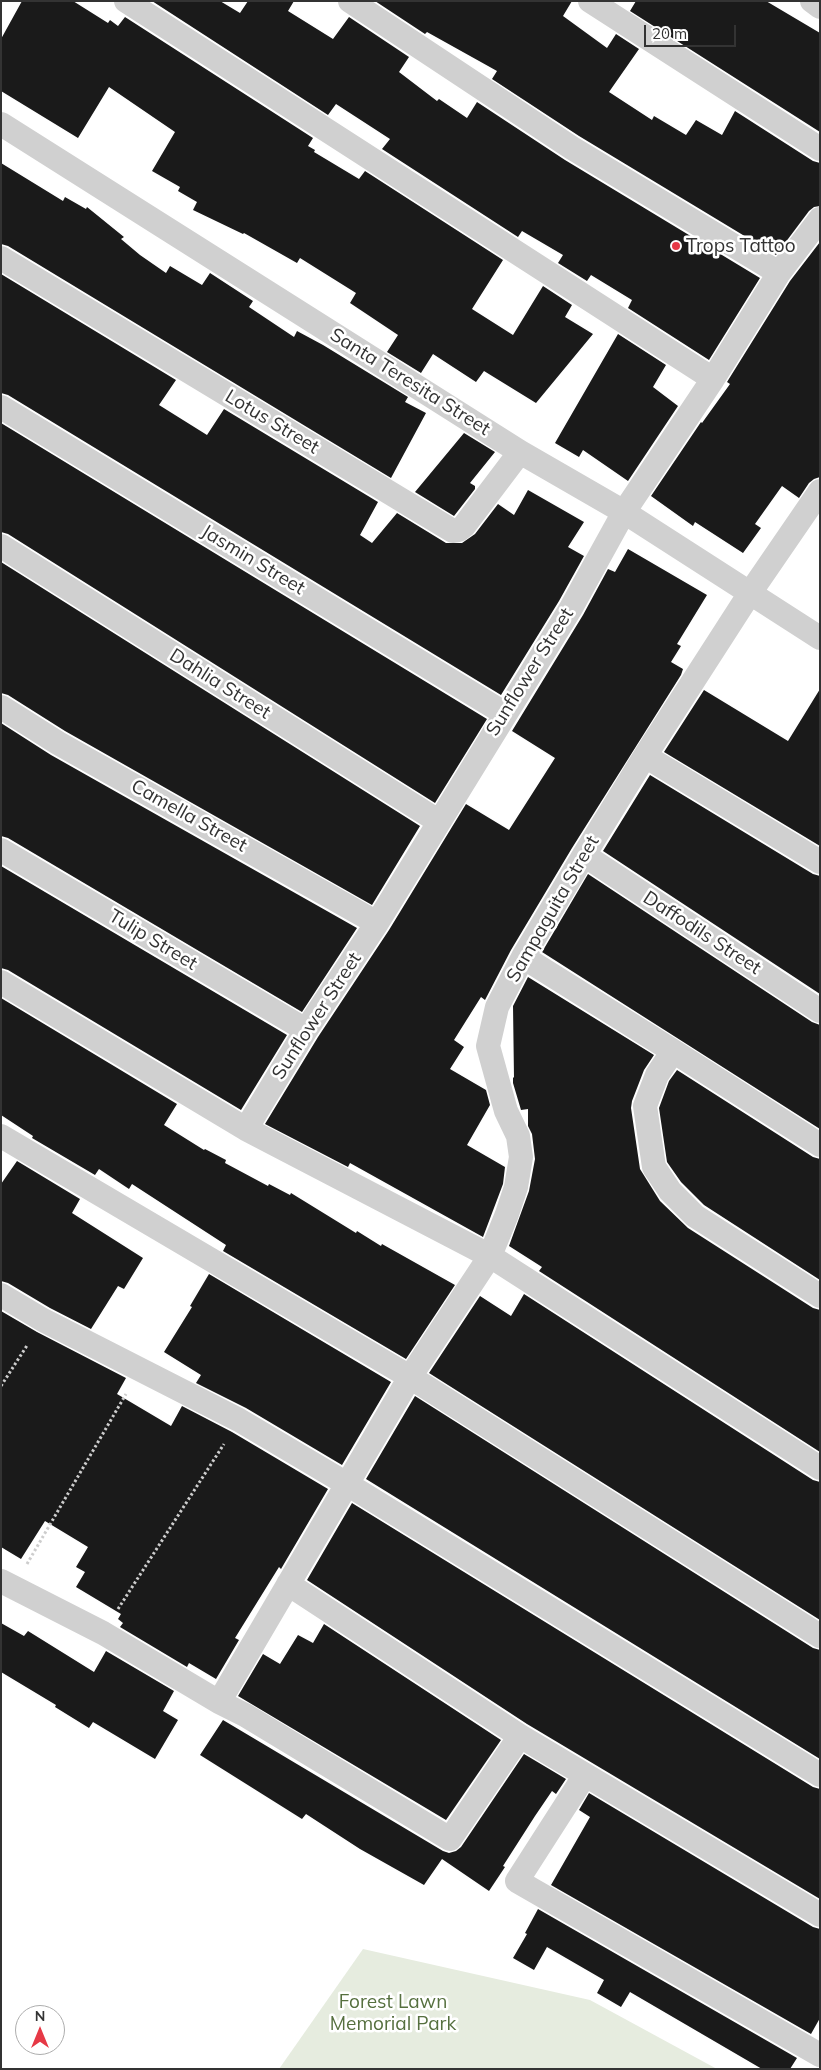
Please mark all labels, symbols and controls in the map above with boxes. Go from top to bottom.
scale bar [646,15,738,47]
text: 20 m [652,24,687,43]
place label: Trops Tattoo [686,235,796,257]
marker: Trops Tattoo [670,240,682,252]
street label: Santa Teresita Street [326,323,494,441]
street label: Lotus Street [221,385,323,459]
street label: Jasmin Street [197,520,309,600]
street label: Sunflower Street [481,604,579,740]
street label: Dahlia Street [165,644,275,724]
street label: Camella Street [127,775,251,857]
street label: Sampaguita Street [502,832,604,986]
street label: Daffodils Street [639,886,765,980]
street label: Tulip Street [105,905,201,975]
street label: Sunflower Street [267,948,367,1084]
park label: Forest Lawn Memorial Park [330,1991,456,2035]
north arrow [15,2005,65,2055]
text: N [35,2007,45,2025]

